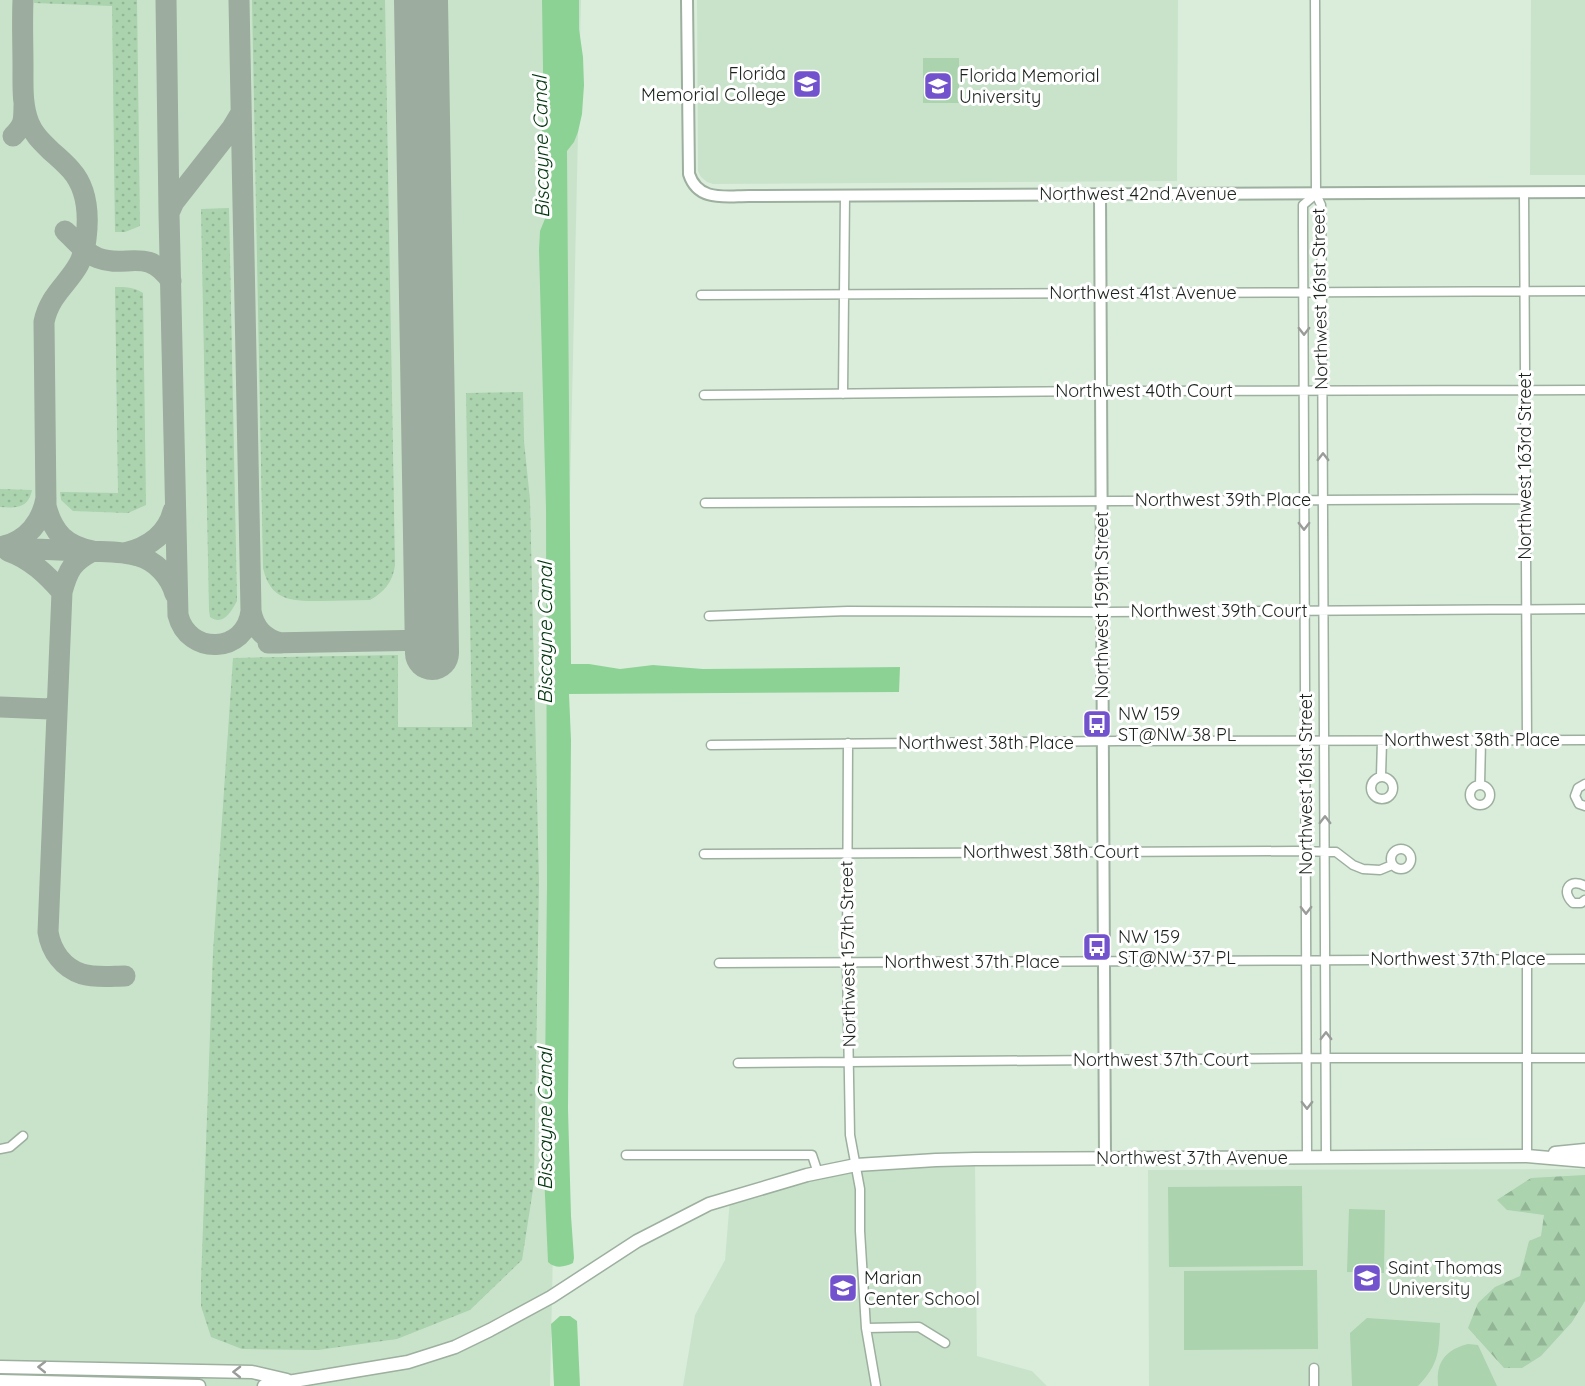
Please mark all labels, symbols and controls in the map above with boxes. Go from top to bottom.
place label: Florida Memorial College [641,62,786,106]
place label: Florida Memorial University [959,64,1100,108]
school or university icon: Florida Memorial College [791,68,823,100]
school or university icon: Florida Memorial University [922,70,954,102]
water label: Biscayne Canal [527,73,554,218]
street label: Northwest 42nd Avenue [1039,182,1237,205]
street label: Northwest 161st Street [1306,208,1333,390]
street label: Northwest 41st Avenue [1049,281,1237,304]
one-way arrow [1298,326,1310,335]
street label: Northwest 163rd Street [1513,372,1536,560]
street label: Northwest 40th Court [1055,379,1233,402]
one-way arrow [1317,452,1329,461]
street label: Northwest 39th Place [1135,488,1311,511]
street label: Northwest 159th Street [1090,511,1113,699]
one-way arrow [1298,521,1310,530]
water label: Biscayne Canal [532,559,557,704]
street label: Northwest 39th Court [1130,599,1308,622]
street label: Northwest 161st Street [1294,693,1317,875]
place label: NW 159 ST@NW 38 PL [1118,702,1237,746]
bus stop icon: NW 159 ST@NW 38 PL [1081,708,1113,740]
street label: Northwest 38th Place [1384,728,1560,751]
street label: Northwest 38th Place [898,731,1074,754]
one-way arrow [1319,815,1331,824]
street label: Northwest 38th Court [963,840,1139,863]
street label: Northwest 157th Street [834,861,861,1047]
one-way arrow [1300,905,1312,914]
place label: NW 159 ST@NW 37 PL [1118,925,1236,969]
bus stop icon: NW 159 ST@NW 37 PL [1081,931,1113,963]
street label: Northwest 37th Place [1370,947,1546,970]
street label: Northwest 37th Place [884,950,1060,973]
one-way arrow [1320,1031,1332,1040]
water label: Biscayne Canal [532,1045,557,1190]
street label: Northwest 37th Court [1073,1048,1249,1071]
one-way arrow [1301,1100,1313,1109]
street label: Northwest 37th Avenue [1096,1146,1288,1169]
place label: Saint Thomas University [1388,1256,1502,1300]
school or university icon: Saint Thomas University [1351,1262,1383,1294]
place label: Marian Center School [864,1266,980,1310]
school or university icon: Marian Center School [827,1272,859,1304]
one-way arrow [37,1361,46,1374]
one-way arrow [232,1366,241,1378]

